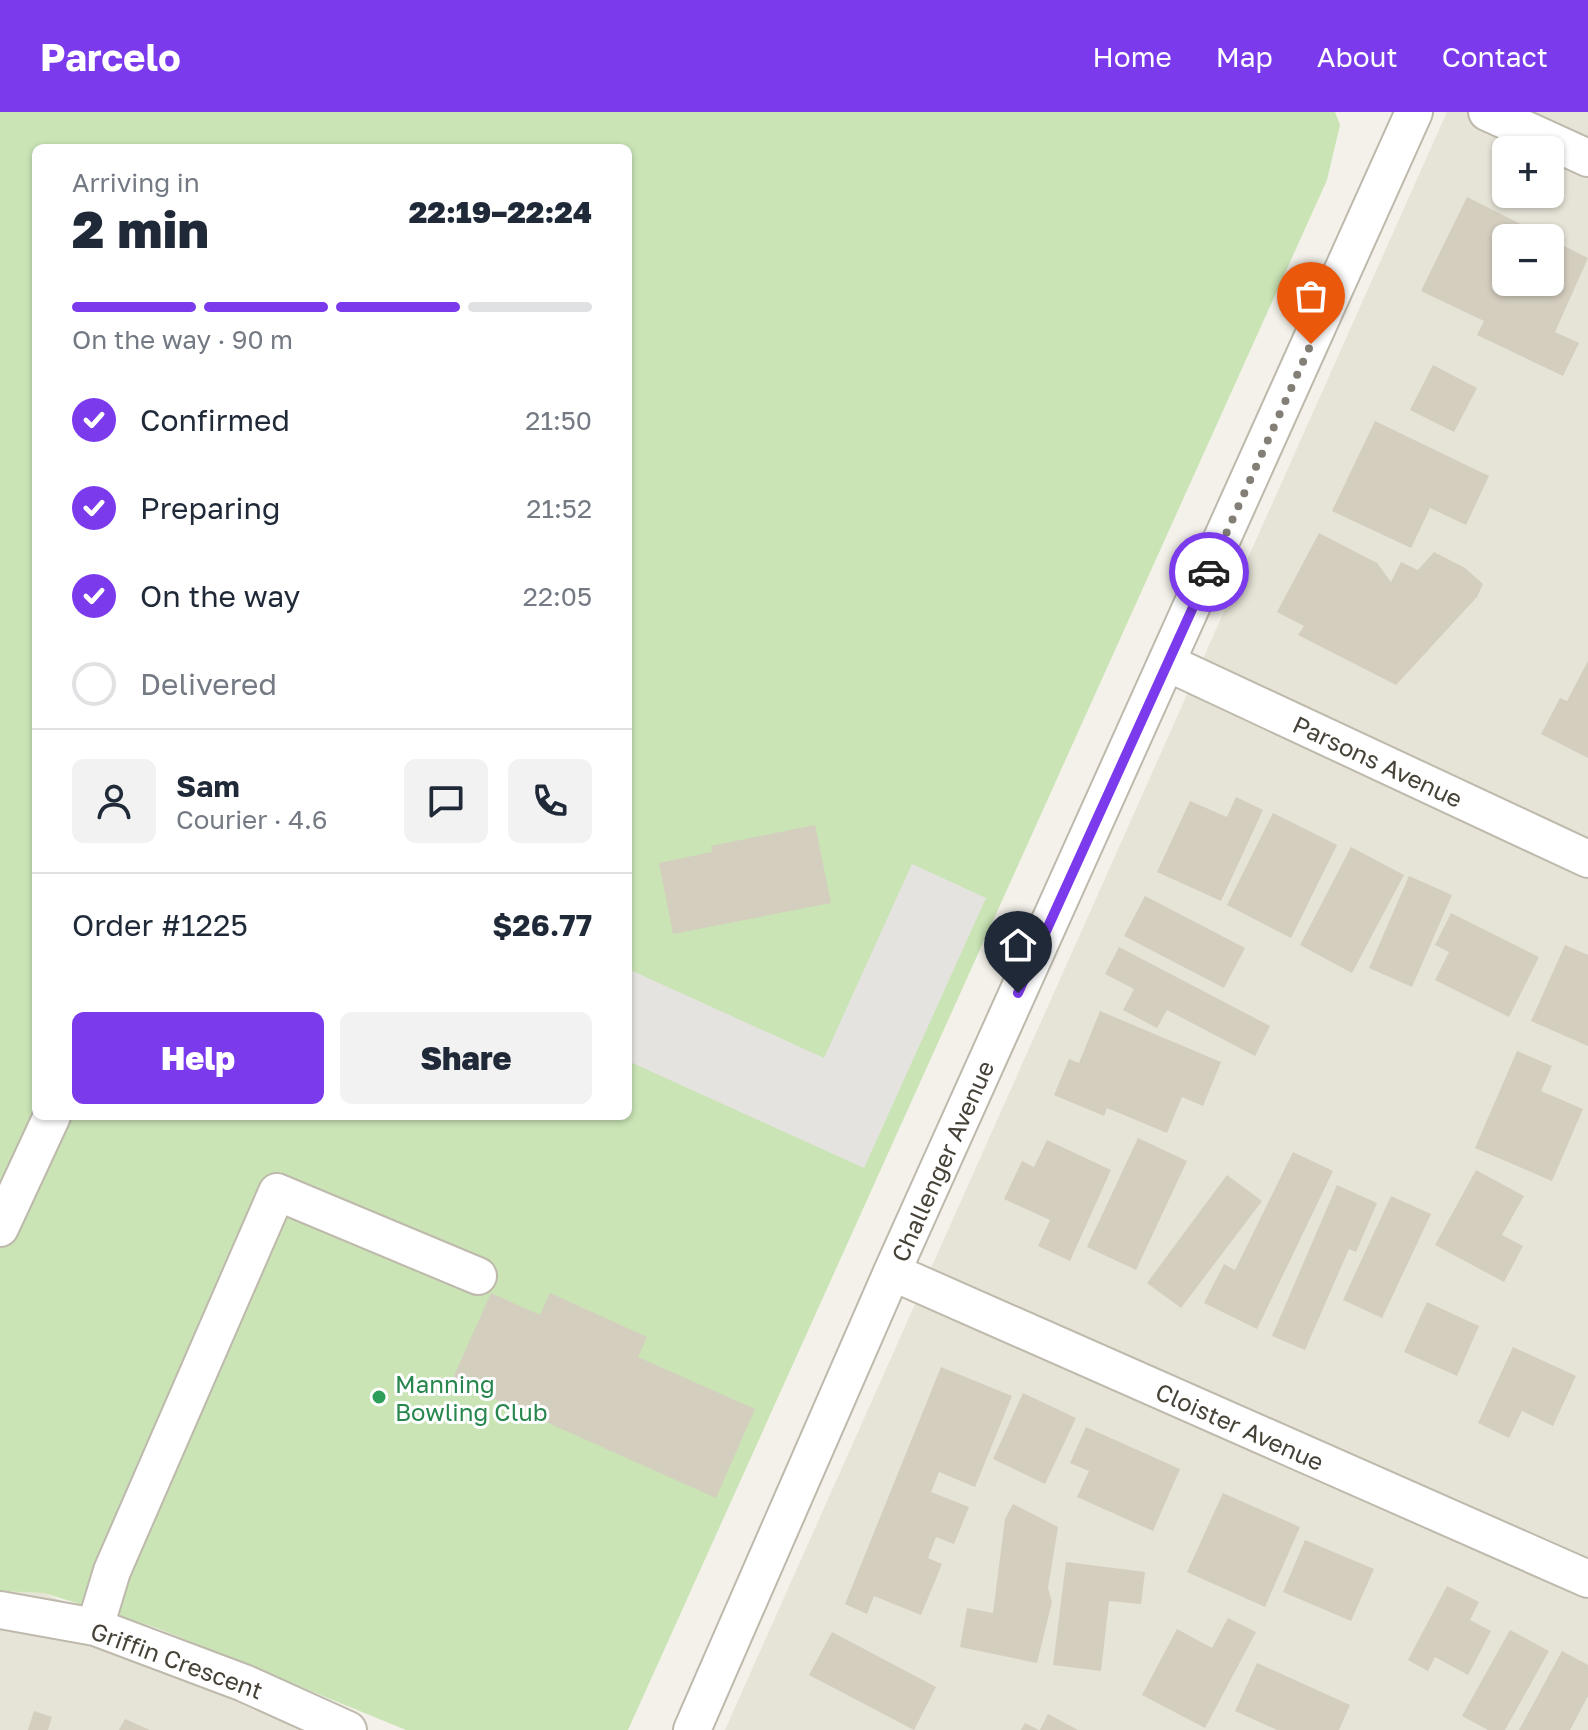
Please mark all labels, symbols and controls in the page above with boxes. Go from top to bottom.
text: Parcelo [40,34,181,79]
text: Home [1093,40,1172,73]
text: Map [1216,40,1273,73]
text: About [1317,40,1398,73]
text: Contact [1442,40,1548,73]
map controls [1492,136,1564,296]
button: + [1492,136,1564,208]
text: Arriving in [72,167,200,198]
text: 22:19–22:24 [409,194,592,230]
text: 2 min [72,197,209,259]
button: − [1492,224,1564,296]
pin [1277,262,1345,344]
icon: bag [1289,274,1333,318]
text: On the way · 90 m [72,324,293,355]
icon: check [72,398,116,442]
text: Confirmed [140,402,290,438]
text: 21:50 [525,405,592,436]
icon: check [72,486,116,530]
text: Preparing [140,490,281,526]
text: 21:52 [526,493,592,524]
courier [1169,532,1249,612]
icon: car [1187,550,1231,594]
icon: check [72,574,116,618]
text: On the way [140,578,300,614]
text: 22:05 [523,581,592,612]
text: Delivered [140,666,277,702]
street label: Parsons Avenue [1289,709,1467,813]
button: person [72,759,156,843]
button: chat [404,759,488,843]
button: phone [508,759,592,843]
text: Sam [176,768,240,804]
text: Courier · 4.6 [176,804,328,835]
text: Order #1225 [72,907,248,943]
text: $26.77 [492,907,592,943]
pin [984,911,1052,993]
icon: home [996,923,1040,967]
button: Help [72,1012,324,1104]
button: Share [340,1012,592,1104]
street label: Challenger Avenue [885,1056,999,1266]
place label: Manning Bowling Club [395,1369,548,1426]
street label: Cloister Avenue [1151,1376,1329,1476]
marker: Manning Bowling Club [370,1388,388,1406]
street label: Griffin Crescent [87,1615,267,1705]

